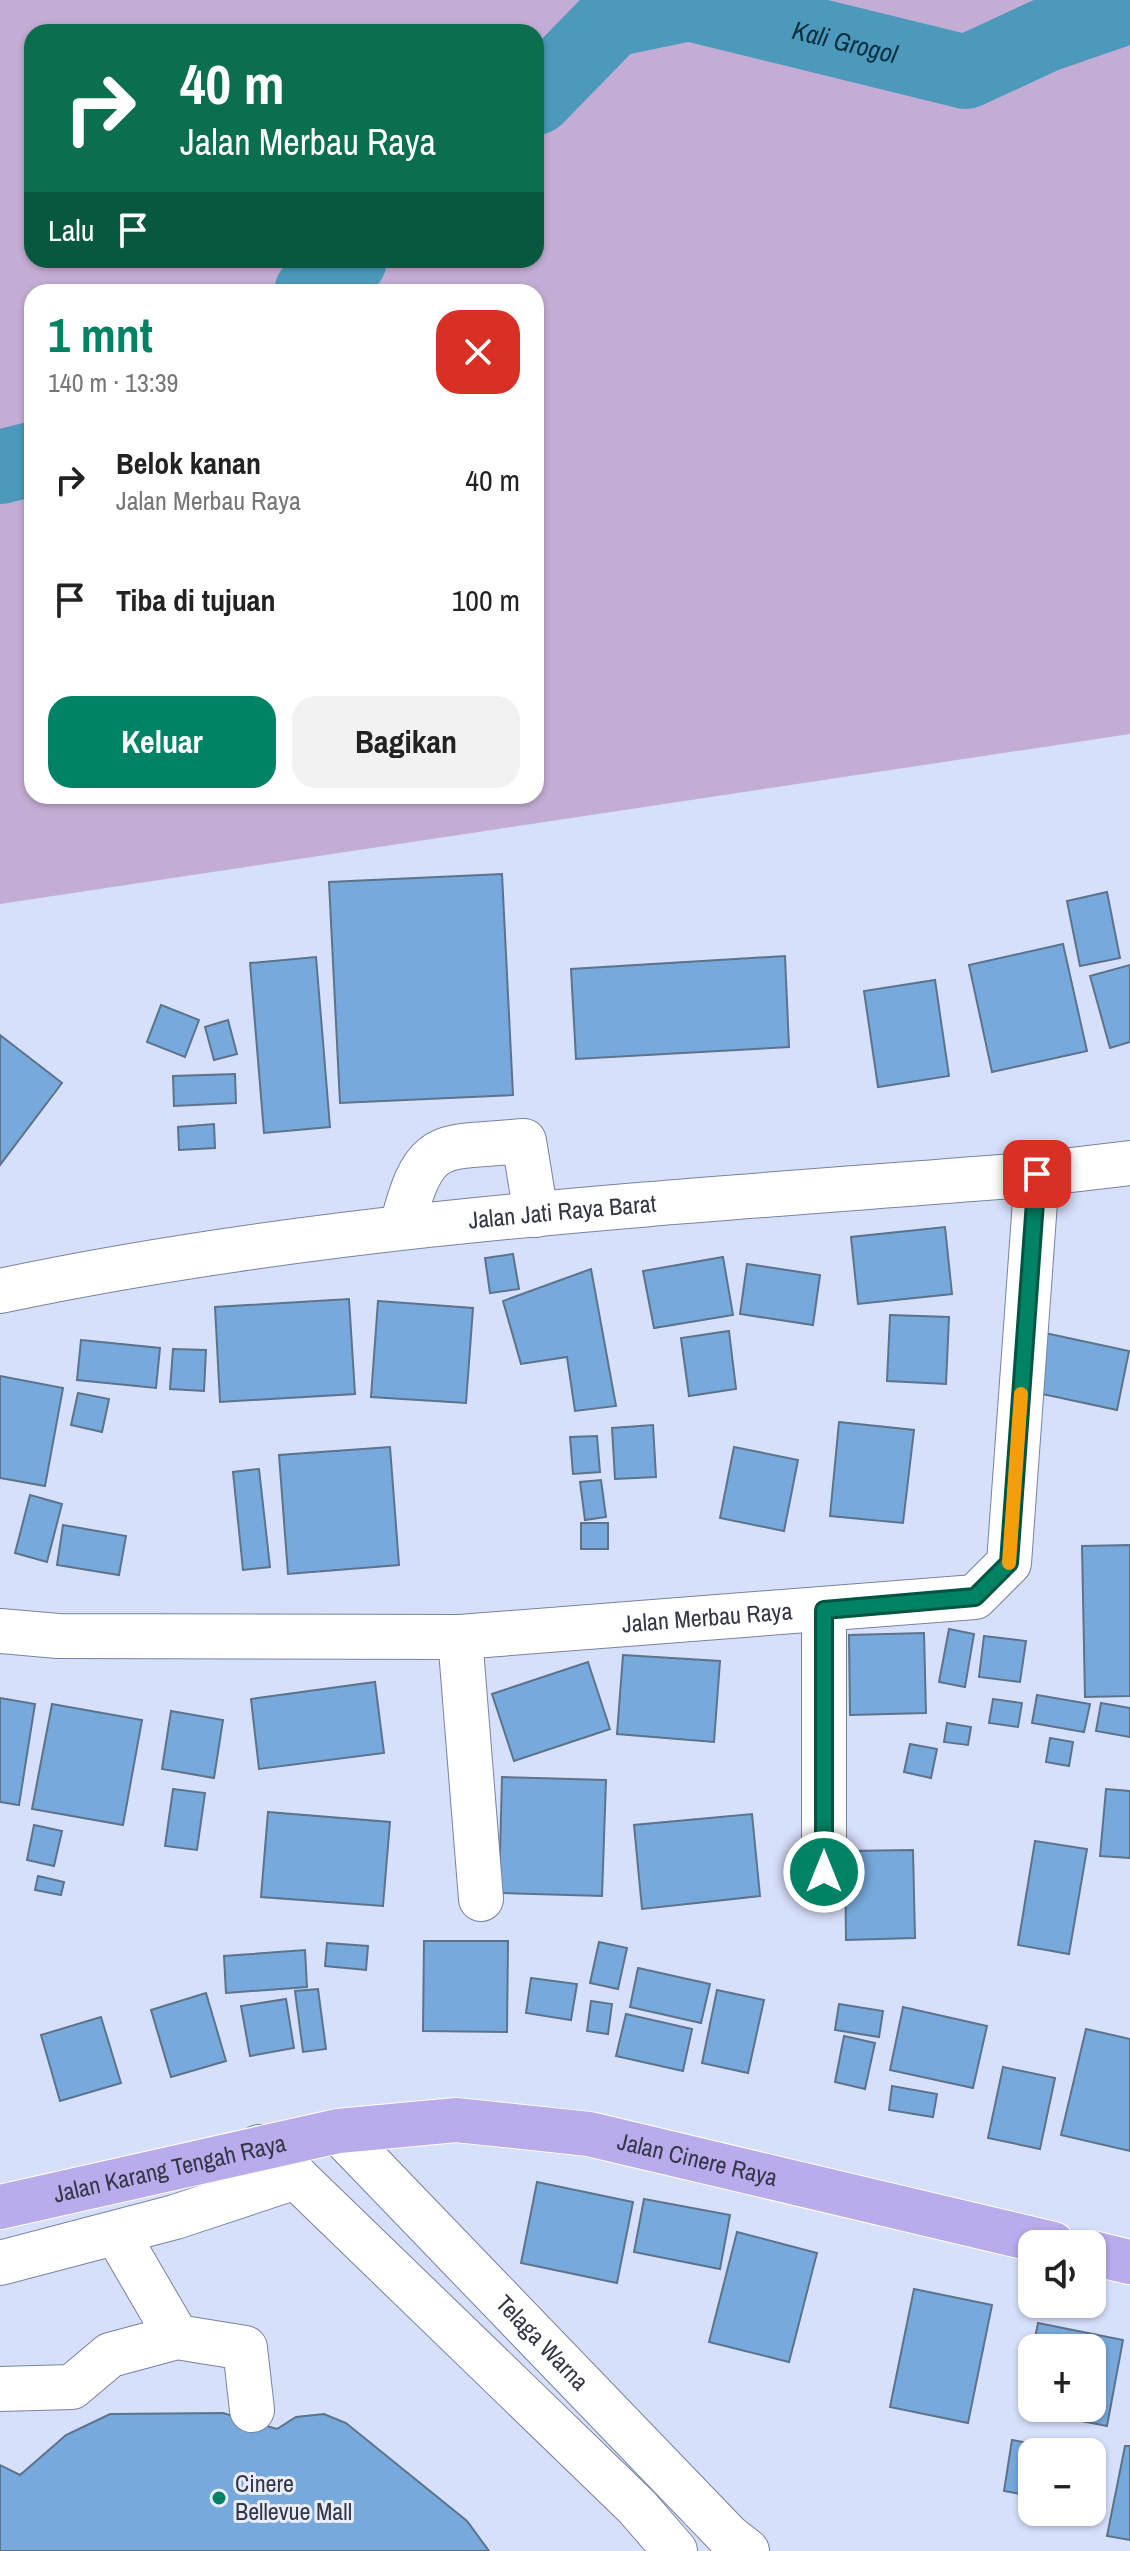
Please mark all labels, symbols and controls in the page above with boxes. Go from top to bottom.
water label: Kali Grogol [789,12,902,72]
text: 40 m [180,46,285,121]
icon: right [48,56,152,160]
text: Jalan Merbau Raya [180,118,436,166]
icon: arrive [111,208,155,252]
text: Lalu [48,210,95,250]
text: 1 mnt [48,302,153,367]
button: close [436,310,520,394]
text: 140 m · 13:39 [48,365,178,400]
text: Belok kanan [116,443,261,483]
icon: right [48,458,92,502]
text: 40 m [465,460,520,500]
text: Jalan Merbau Raya [116,483,301,518]
icon: arrive [48,578,92,622]
text: Tiba di tujuan [116,580,276,620]
text: 100 m [452,580,520,620]
button: Keluar [48,696,276,788]
button: Bagikan [292,696,520,788]
pin [1003,1140,1071,1208]
icon: arrive [1015,1152,1059,1196]
street label: Jalan Jati Raya Barat [467,1187,658,1236]
street label: Jalan Merbau Raya [621,1594,793,1639]
position arrow [782,1830,866,1914]
street label: Jalan Cinere Raya [614,2124,781,2193]
street label: Jalan Karang Tengah Raya [50,2126,289,2209]
map controls [1018,2230,1106,2526]
button: sound [1018,2230,1106,2318]
street label: Telaga Warna [489,2287,596,2397]
button: + [1018,2334,1106,2422]
button: − [1018,2438,1106,2526]
place label: Cinere Bellevue Mall [235,2467,352,2527]
marker: Cinere Bellevue Mall [210,2489,228,2507]

